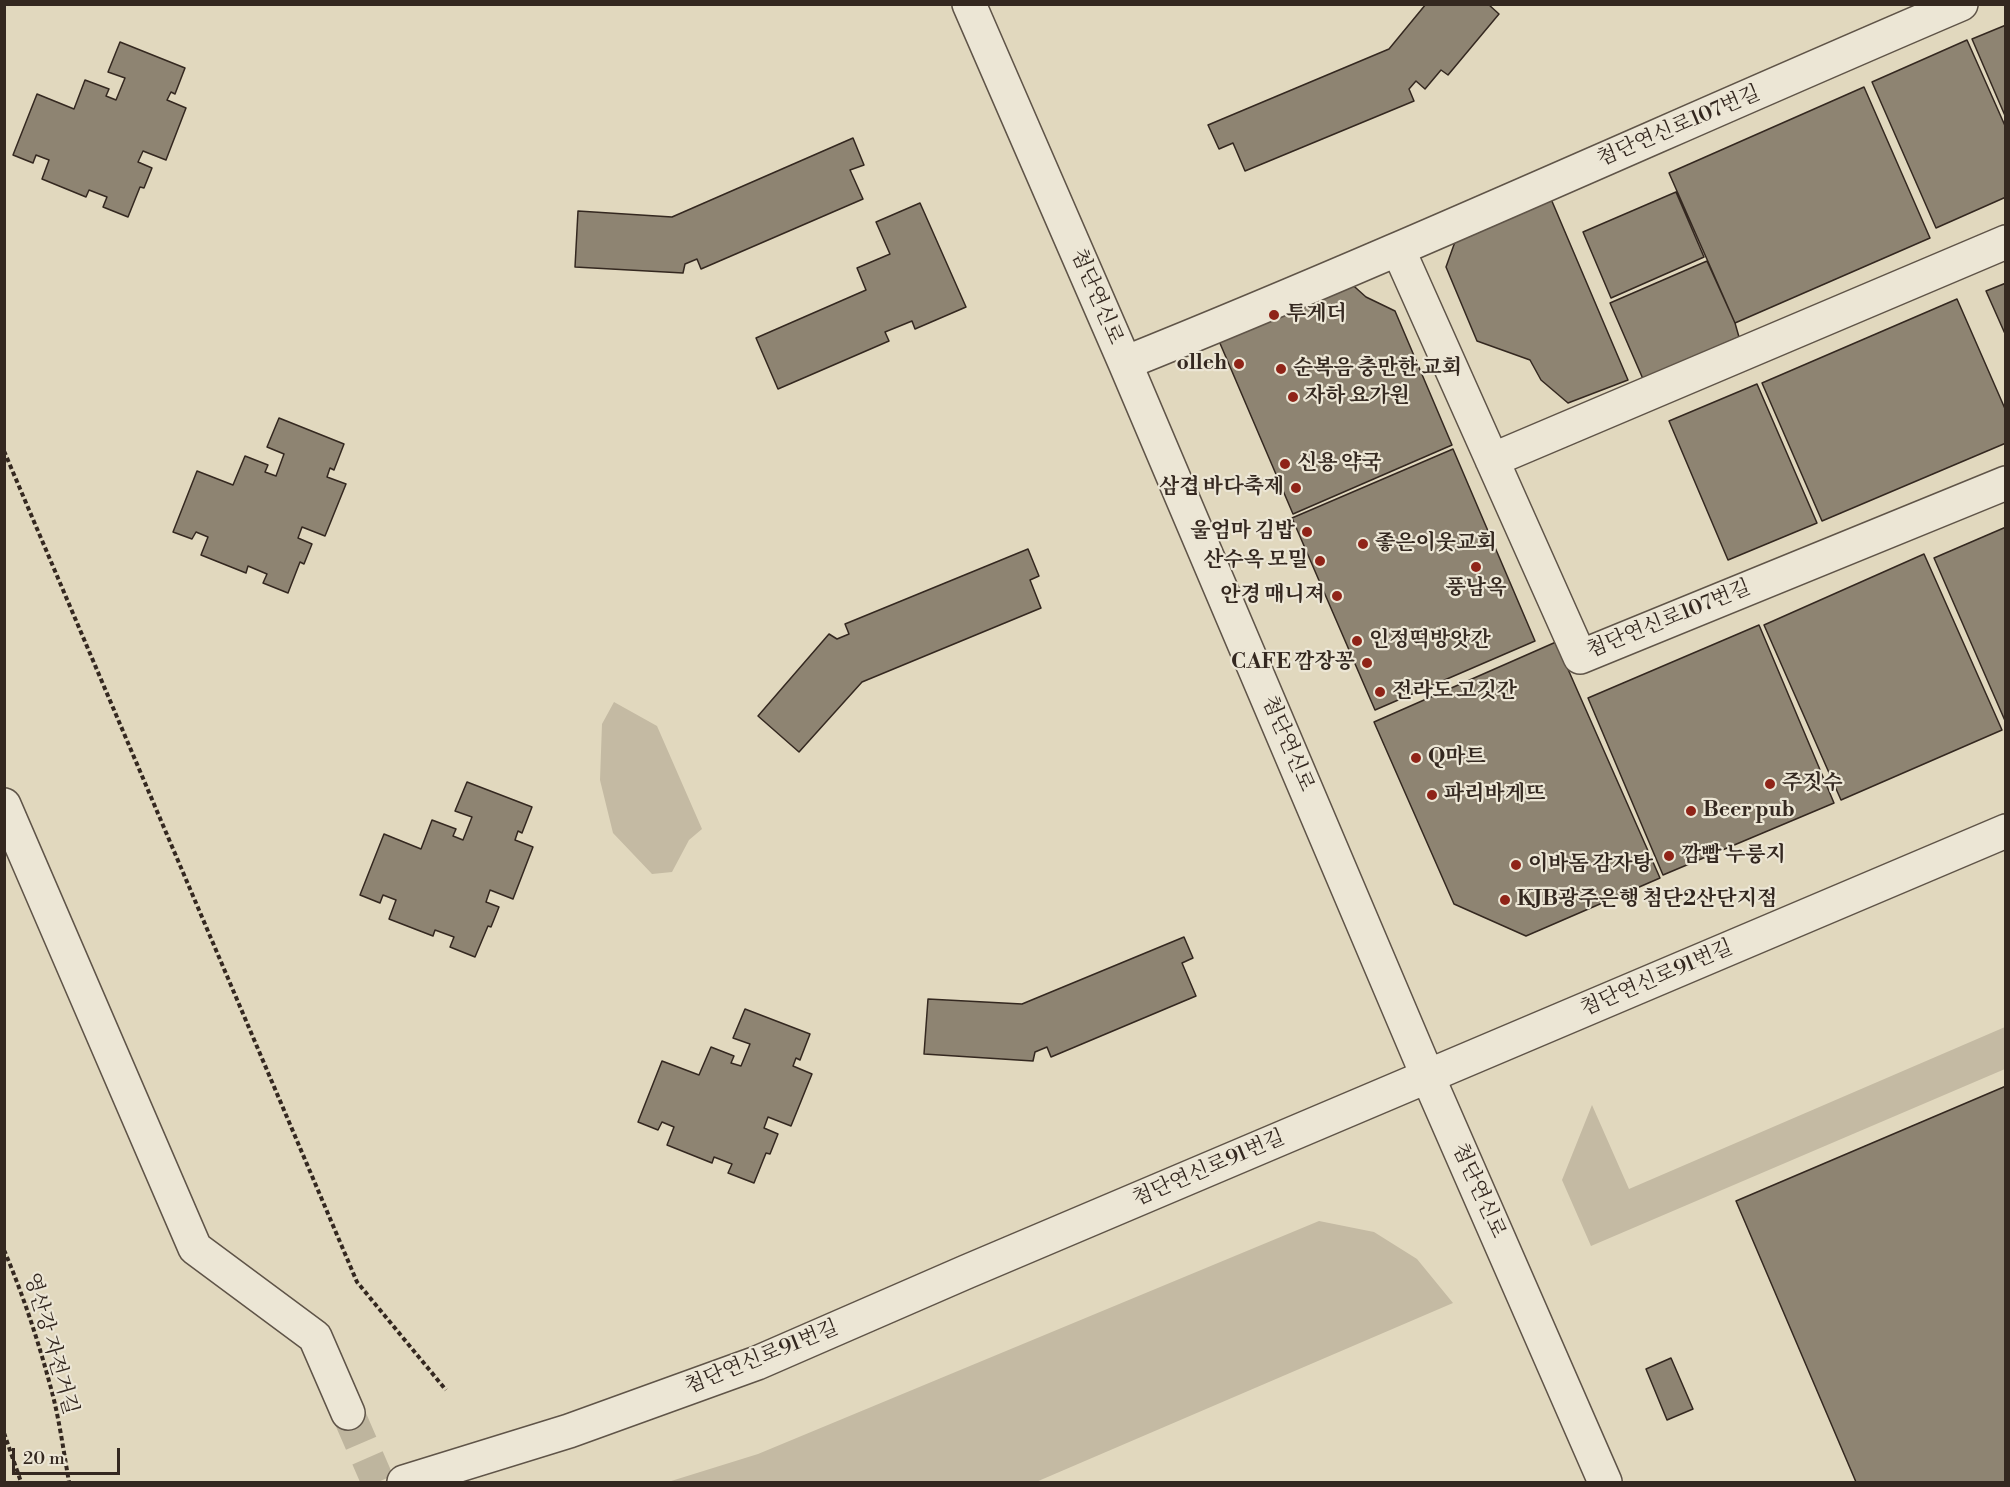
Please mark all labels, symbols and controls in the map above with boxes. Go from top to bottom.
street label: 첨단연신로107번길 [1594,81,1764,173]
street label: 첨단연신로 [1065,245,1127,349]
place label: 투게더 [1286,302,1347,328]
marker: 투게더 [1267,308,1281,322]
place label: olleh [1177,351,1227,377]
place label: 순복음 충만한 교회 [1293,356,1462,382]
marker: olleh [1232,357,1246,371]
marker: 순복음 충만한 교회 [1274,362,1288,376]
place label: 자하 요가원 [1305,384,1410,410]
marker: 자하 요가원 [1286,390,1300,404]
place label: 신용 약국 [1297,451,1382,477]
marker: 신용 약국 [1278,457,1292,471]
place label: 삼겹 바다축제 [1159,475,1284,501]
marker: 삼겹 바다축제 [1289,481,1303,495]
place label: 울엄마 김밥 [1190,519,1295,545]
marker: 울엄마 김밥 [1300,525,1314,539]
place label: 좋은이웃교회 [1375,531,1497,557]
marker: 좋은이웃교회 [1356,537,1370,551]
place label: 산수옥 모밀 [1203,548,1308,574]
marker: 산수옥 모밀 [1313,554,1327,568]
marker: 풍남옥 [1469,560,1483,574]
place label: 풍남옥 [1446,576,1506,602]
street label: 첨단연신로107번길 [1583,576,1755,664]
place label: 안경 매니져 [1220,583,1325,609]
marker: 안경 매니져 [1330,589,1344,603]
place label: 인정떡방앗간 [1369,628,1491,654]
marker: 인정떡방앗간 [1350,634,1364,648]
place label: CAFE 깜장꽁 [1231,650,1355,676]
marker: CAFE 깜장꽁 [1360,656,1374,670]
place label: 전라도 고깃간 [1392,679,1517,705]
marker: 전라도 고깃간 [1373,685,1387,699]
street label: 첨단연신로 [1256,692,1318,796]
place label: Q마트 [1428,745,1486,771]
marker: Q마트 [1409,751,1423,765]
place label: 주짓수 [1782,771,1843,797]
marker: 주짓수 [1763,777,1777,791]
place label: 파리바게뜨 [1444,782,1545,808]
marker: 파리바게뜨 [1425,788,1439,802]
place label: Beer pub [1703,798,1795,824]
marker: Beer pub [1684,804,1698,818]
place label: 깜빱 누룽지 [1681,843,1786,869]
marker: 깜빱 누룽지 [1662,849,1676,863]
place label: 이바돔 감자탕 [1528,852,1653,878]
marker: 이바돔 감자탕 [1509,858,1523,872]
place label: KJB광주은행 첨단2산단지점 [1517,887,1777,913]
marker: KJB광주은행 첨단2산단지점 [1498,893,1512,907]
street label: 첨단연신로91번길 [1577,936,1737,1022]
street label: 첨단연신로91번길 [1129,1126,1289,1212]
street label: 첨단연신로 [1446,1140,1510,1242]
street label: 영산강 자전거길 [18,1270,82,1418]
street label: 첨단연신로91번길 [682,1316,842,1400]
scale bar [15,1436,123,1474]
text: 20 m [23,1447,65,1470]

